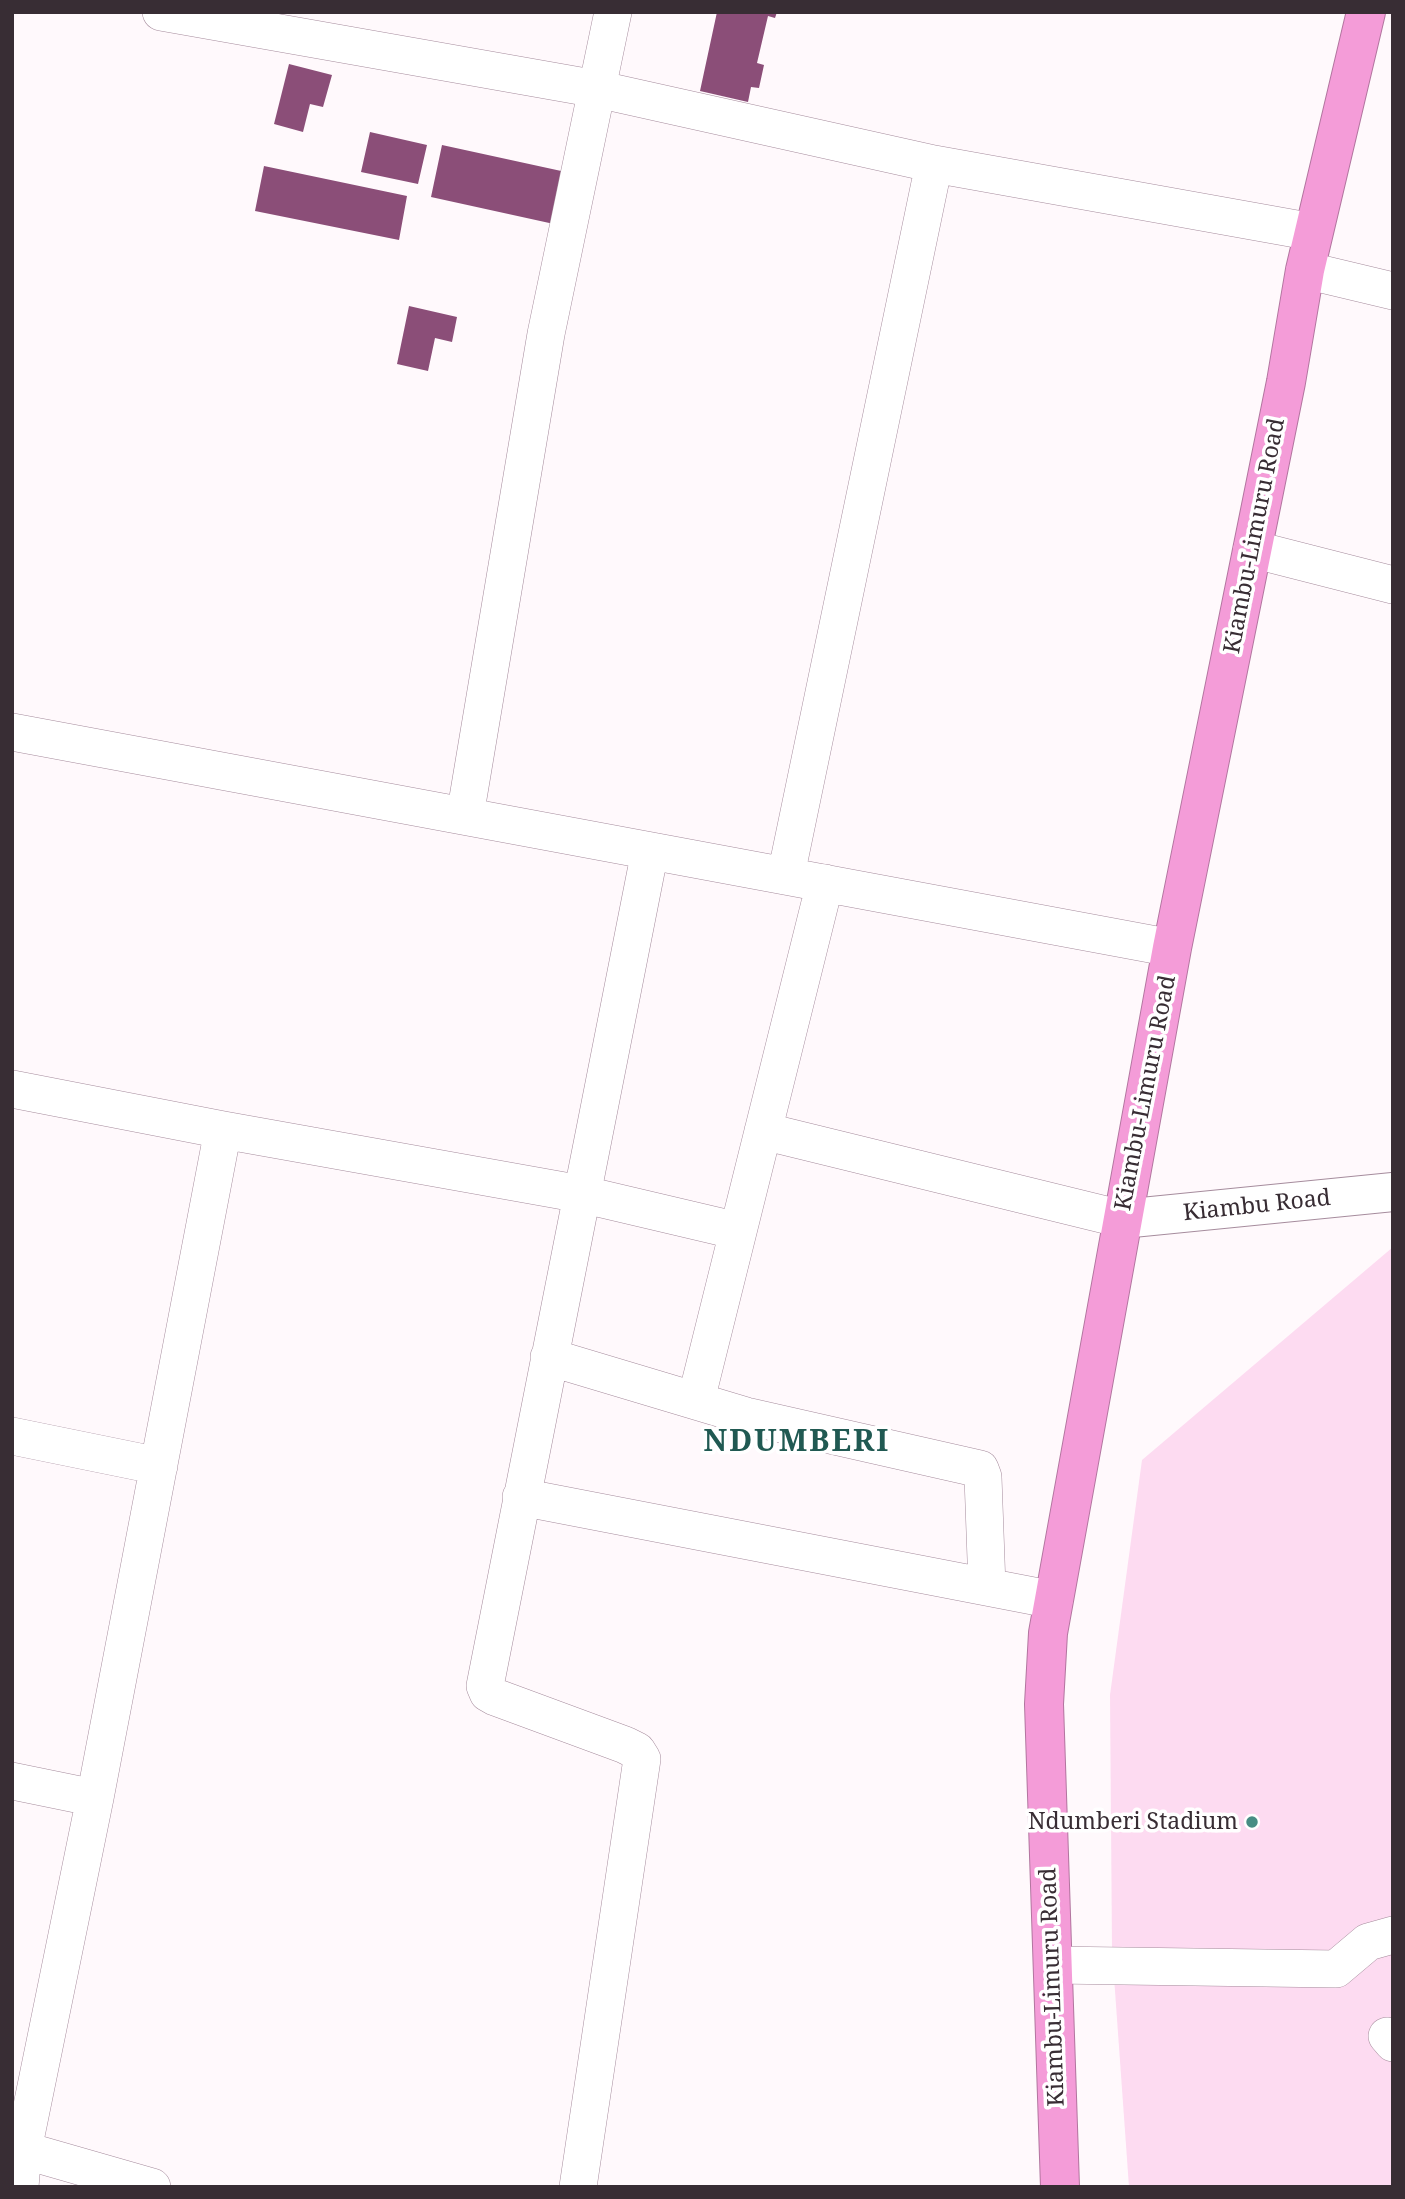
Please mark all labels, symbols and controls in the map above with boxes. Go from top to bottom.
street label: Kiambu-Limuru Road [1219,416,1291,656]
street label: Kiambu-Limuru Road [1110,973,1182,1213]
street label: Kiambu Road [1182,1185,1332,1227]
district label: NDUMBERI [705,1424,889,1460]
place label: Ndumberi Stadium [1028,1808,1238,1836]
marker: Ndumberi Stadium [1244,1814,1260,1830]
street label: Kiambu-Limuru Road [1035,1867,1071,2107]

